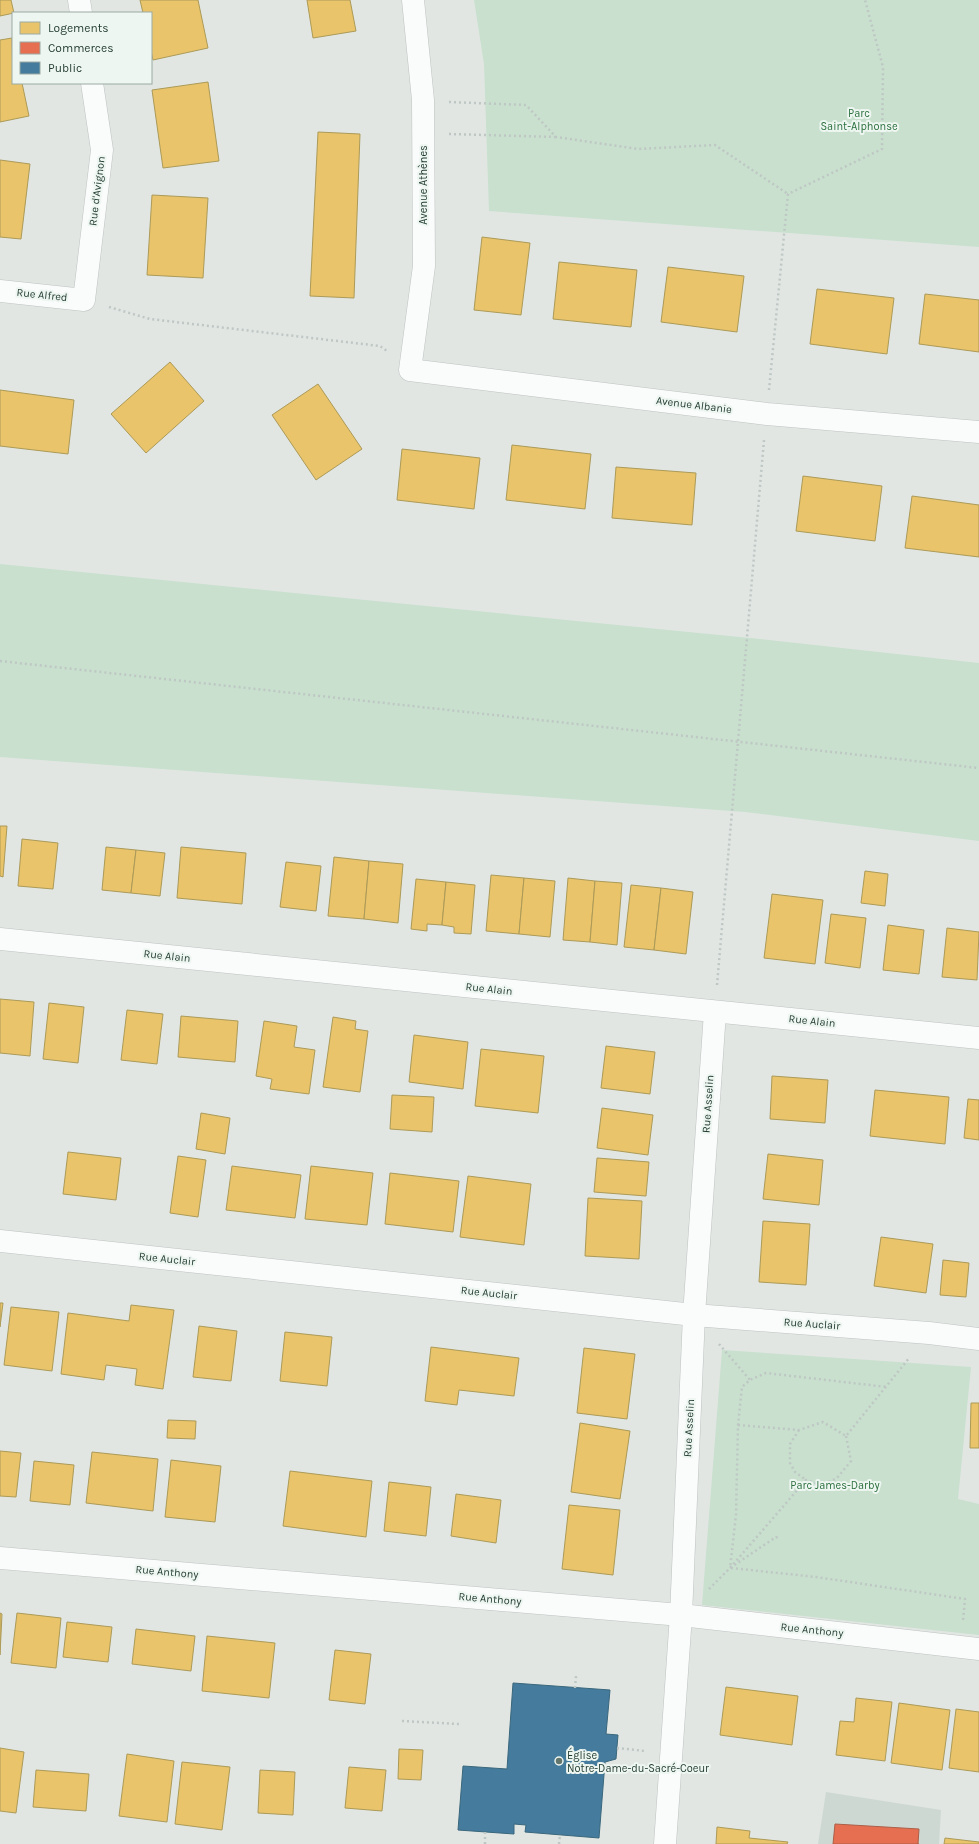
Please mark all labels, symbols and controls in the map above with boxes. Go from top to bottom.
legend [12,12,152,84]
text: Logements [48,21,109,35]
text: Commerces [48,41,114,55]
text: Public [48,61,82,75]
park label: Parc Saint-Alphonse [820,107,898,133]
street label: Avenue Athènes [417,145,430,225]
street label: Rue d'Avignon [86,155,108,227]
street label: Rue Alfred [16,286,68,304]
street label: Avenue Albanie [655,394,733,416]
street label: Rue Alain [143,947,191,965]
street label: Rue Alain [465,980,513,998]
street label: Rue Alain [788,1012,836,1030]
street label: Rue Asselin [699,1075,717,1133]
street label: Rue Auclair [138,1250,196,1268]
street label: Rue Auclair [460,1284,518,1302]
street label: Rue Auclair [783,1316,841,1332]
street label: Rue Asselin [681,1399,697,1457]
park label: Parc James-Darby [790,1479,880,1492]
street label: Rue Anthony [135,1563,199,1581]
street label: Rue Anthony [458,1590,522,1608]
street label: Rue Anthony [780,1620,844,1640]
place label: Église Notre-Dame-du-Sacré-Coeur [567,1747,709,1775]
marker: Église Notre-Dame-du-Sacré-Coeur [554,1756,564,1766]

